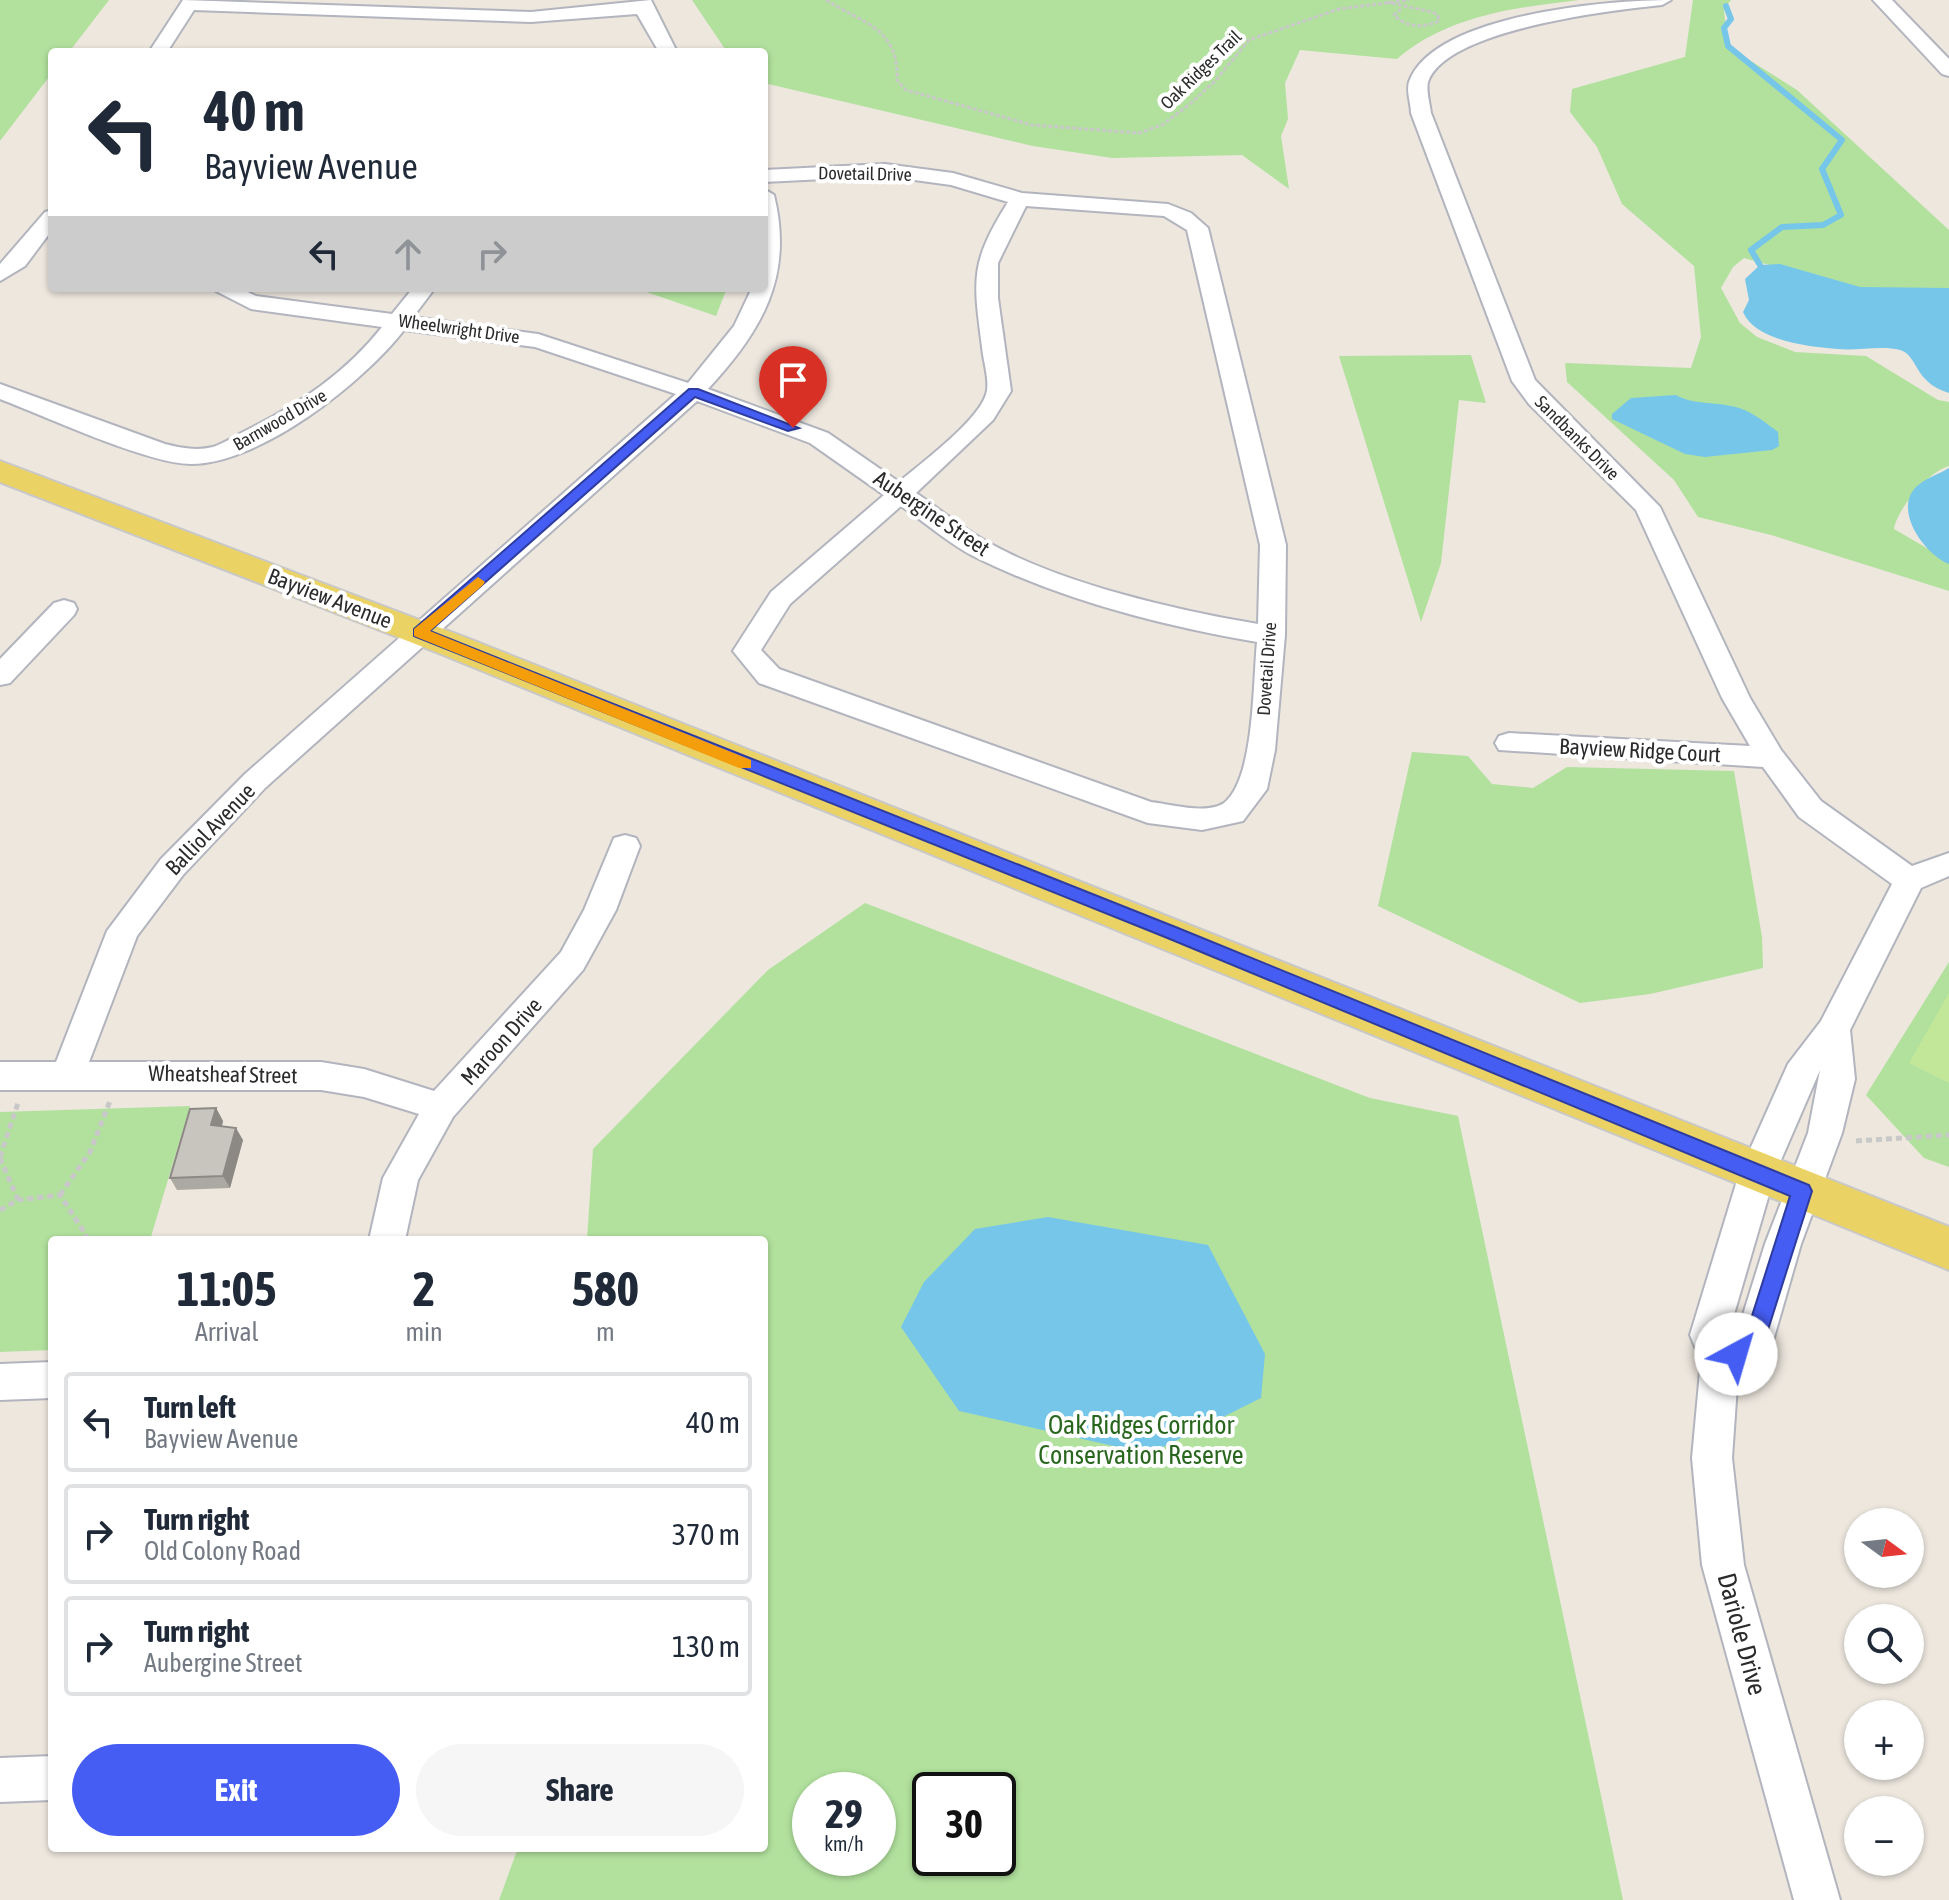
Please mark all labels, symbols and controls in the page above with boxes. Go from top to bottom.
street label: Oak Ridges Trail [1156,26,1246,113]
text: 40 m [204,79,305,143]
icon: left [72,80,176,184]
text: Bayview Avenue [204,145,418,187]
street label: Dovetail Drive [818,162,912,185]
icon: left [302,232,346,276]
icon: ahead [386,232,430,276]
icon: right [470,232,514,276]
street label: Wheelwright Drive [397,310,521,347]
pin [759,346,827,428]
icon: arrive [771,358,815,402]
street label: Barnwood Drive [229,384,330,455]
street label: Sandbanks Drive [1531,391,1624,484]
street label: Aubergine Street [869,465,995,561]
street label: Bayview Avenue [264,562,396,634]
street label: Dovetail Drive [1253,622,1280,716]
street label: Bayview Ridge Court [1559,733,1721,767]
street label: Balliol Avenue [160,778,260,880]
street label: Maroon Drive [455,992,547,1090]
street label: Wheatsheaf Street [148,1060,298,1088]
text: 11:05 [177,1261,277,1316]
text: 2 [413,1261,435,1316]
text: 580 [572,1261,639,1316]
position arrow [1694,1312,1778,1396]
text: Arrival [195,1317,258,1347]
text: min [405,1317,443,1347]
text: m [596,1317,615,1347]
text: Turn left [144,1390,236,1424]
icon: left [76,1400,120,1444]
text: 40 m [686,1405,740,1439]
park label: Oak Ridges Corridor Conservation Reserve [1038,1410,1244,1470]
text: Bayview Avenue [144,1424,298,1454]
text: Turn right [144,1502,250,1536]
north arrow [1844,1508,1924,1588]
map controls [1844,1508,1924,1876]
icon: right [76,1512,120,1556]
text: 370 m [672,1517,740,1551]
text: Old Colony Road [144,1536,301,1566]
street label: Dariole Drive [1711,1570,1773,1698]
button: search [1844,1604,1924,1684]
text: Turn right [144,1614,250,1648]
icon: right [76,1624,120,1668]
text: 130 m [672,1629,740,1663]
text: Aubergine Street [144,1648,303,1678]
button: + [1844,1700,1924,1780]
button: Exit [72,1744,400,1836]
button: Share [416,1744,744,1836]
speed limit sign: 30 [912,1772,1016,1876]
text: 29 [825,1791,863,1836]
button: − [1844,1796,1924,1876]
text: km/h [824,1832,864,1855]

